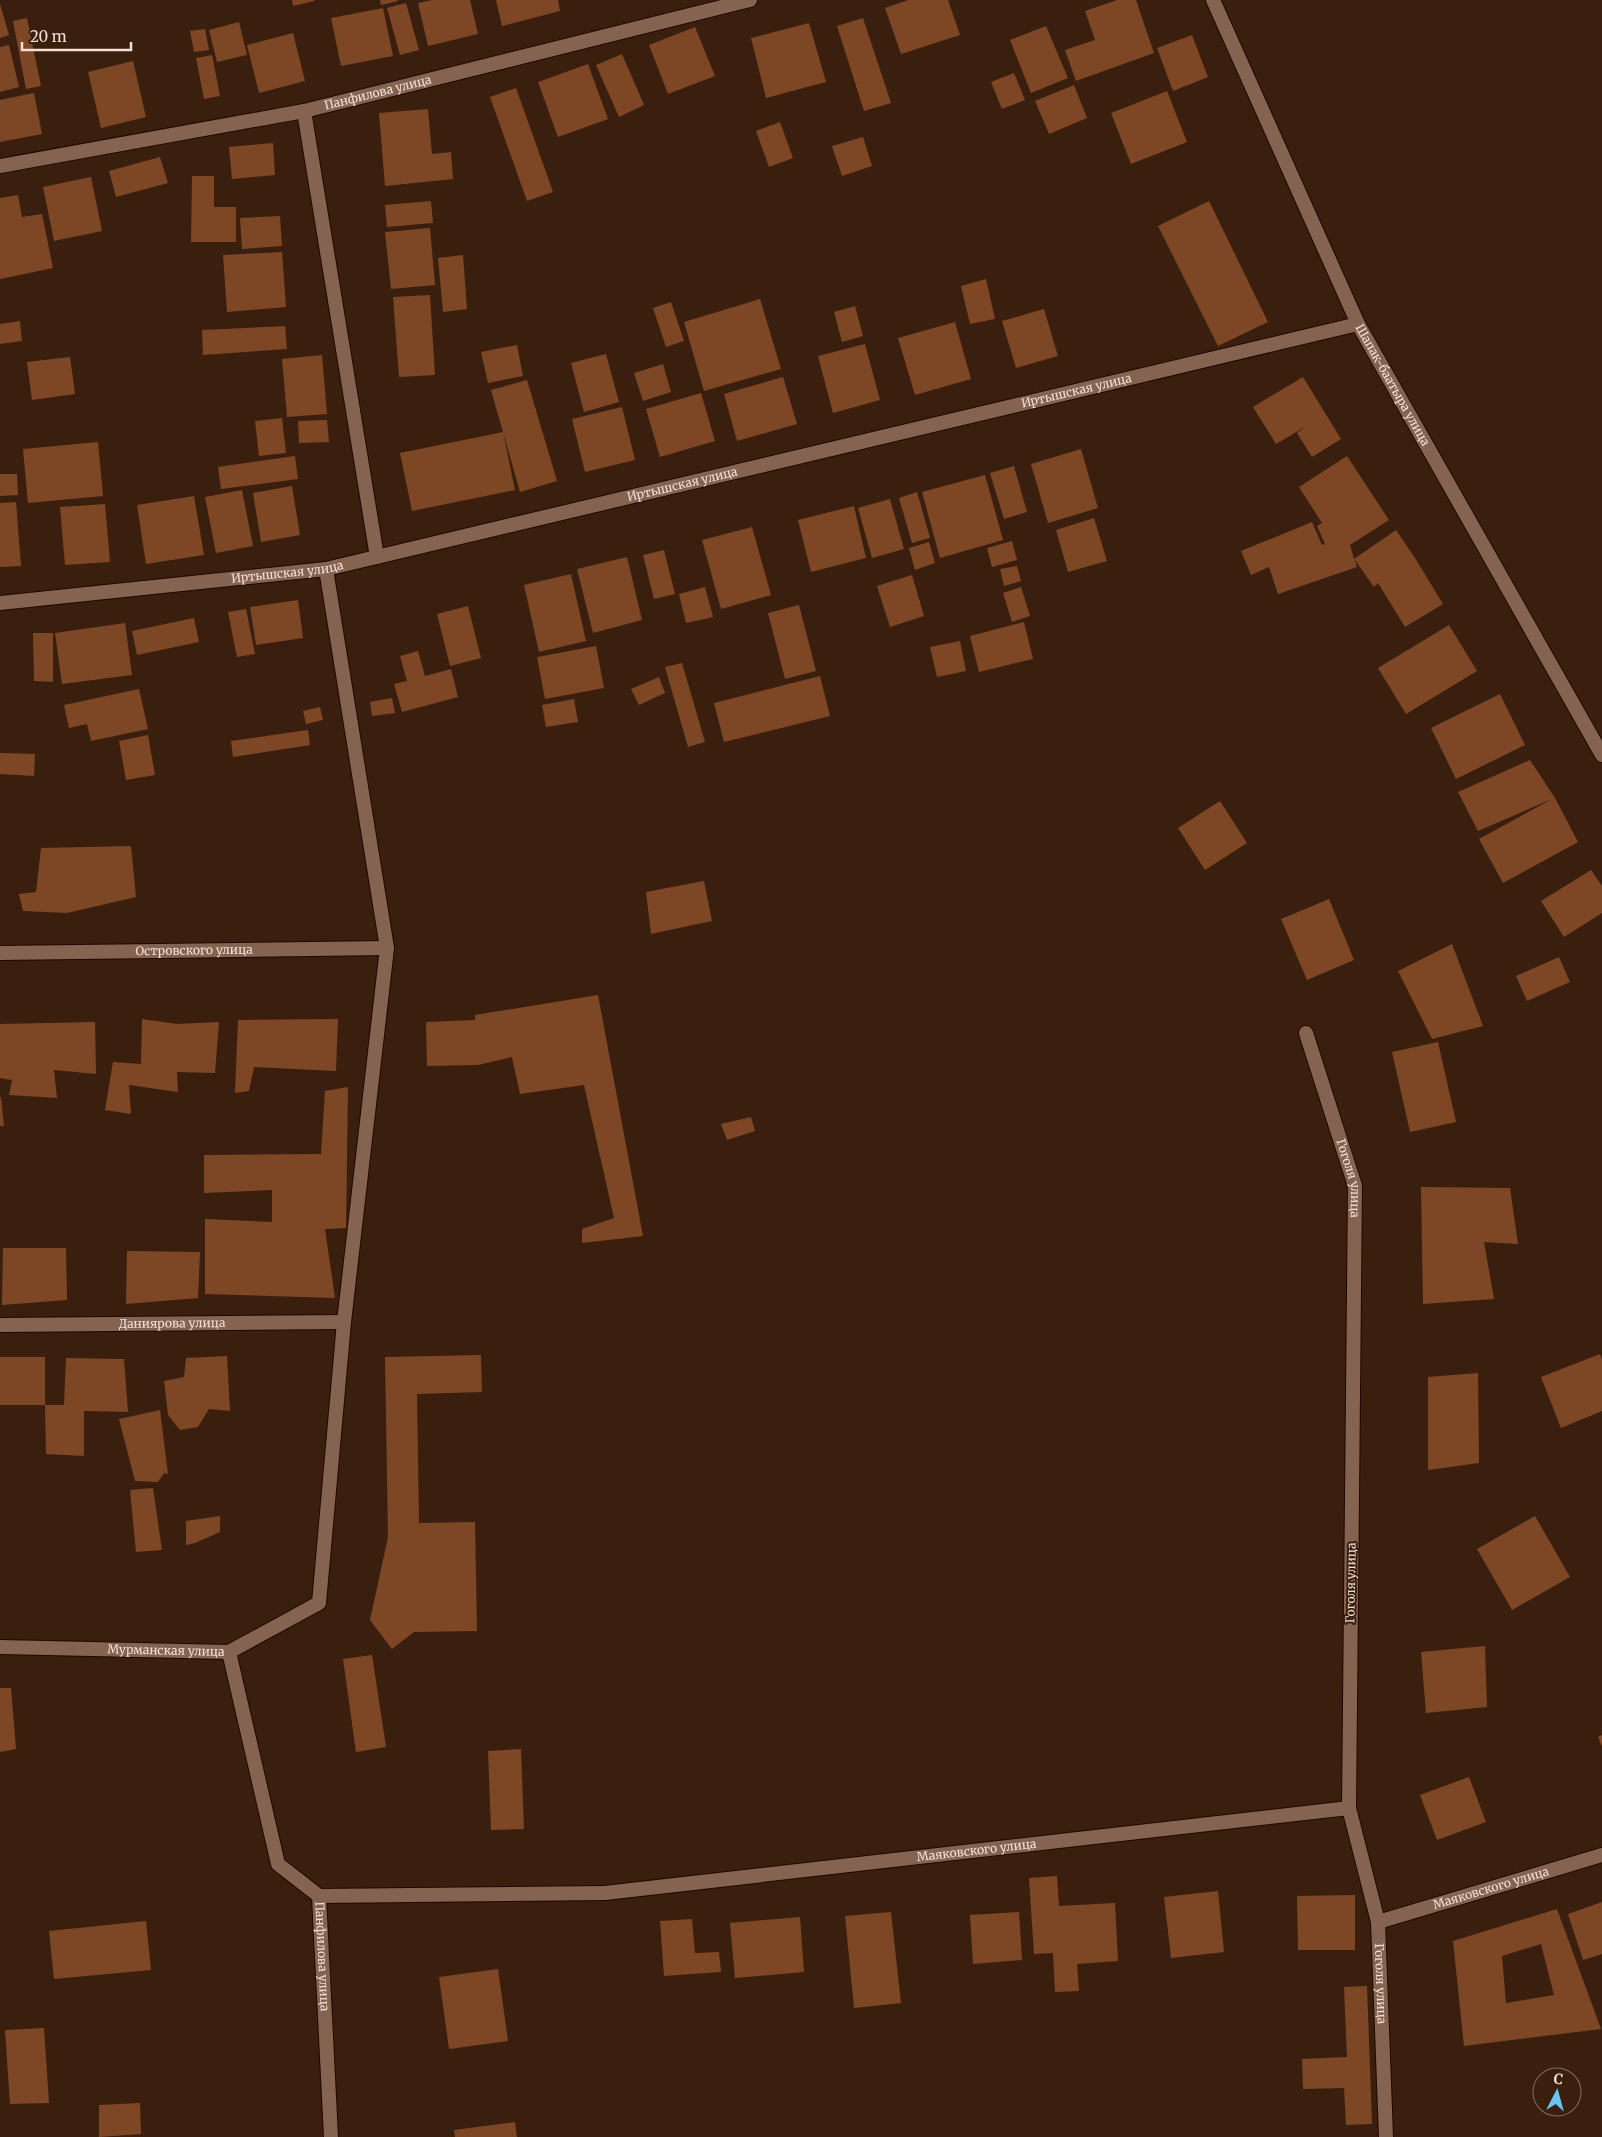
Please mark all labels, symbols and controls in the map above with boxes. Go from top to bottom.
scale bar [22,20,131,52]
text: 20 m [30,27,67,46]
street label: Панфилова улица [323,71,433,113]
street label: Шапак-баатыра улица [1352,321,1434,449]
street label: Иртышская улица [1020,370,1133,411]
street label: Иртышская улица [626,463,739,504]
street label: Иртышская улица [231,557,345,586]
street label: Островского улица [135,942,253,958]
street label: Гоголя улица [1333,1137,1363,1218]
street label: Даниярова улица [119,1315,226,1331]
street label: Гоголя улица [1342,1542,1359,1624]
street label: Мурманская улица [107,1641,225,1659]
street label: Маяковского улица [916,1836,1038,1864]
street label: Маяковского улица [1431,1863,1551,1912]
street label: Панфилова улица [312,1901,333,2012]
street label: Гоголя улица [1372,1943,1390,2025]
north arrow [1532,2067,1582,2117]
text: С [1553,2070,1564,2089]

